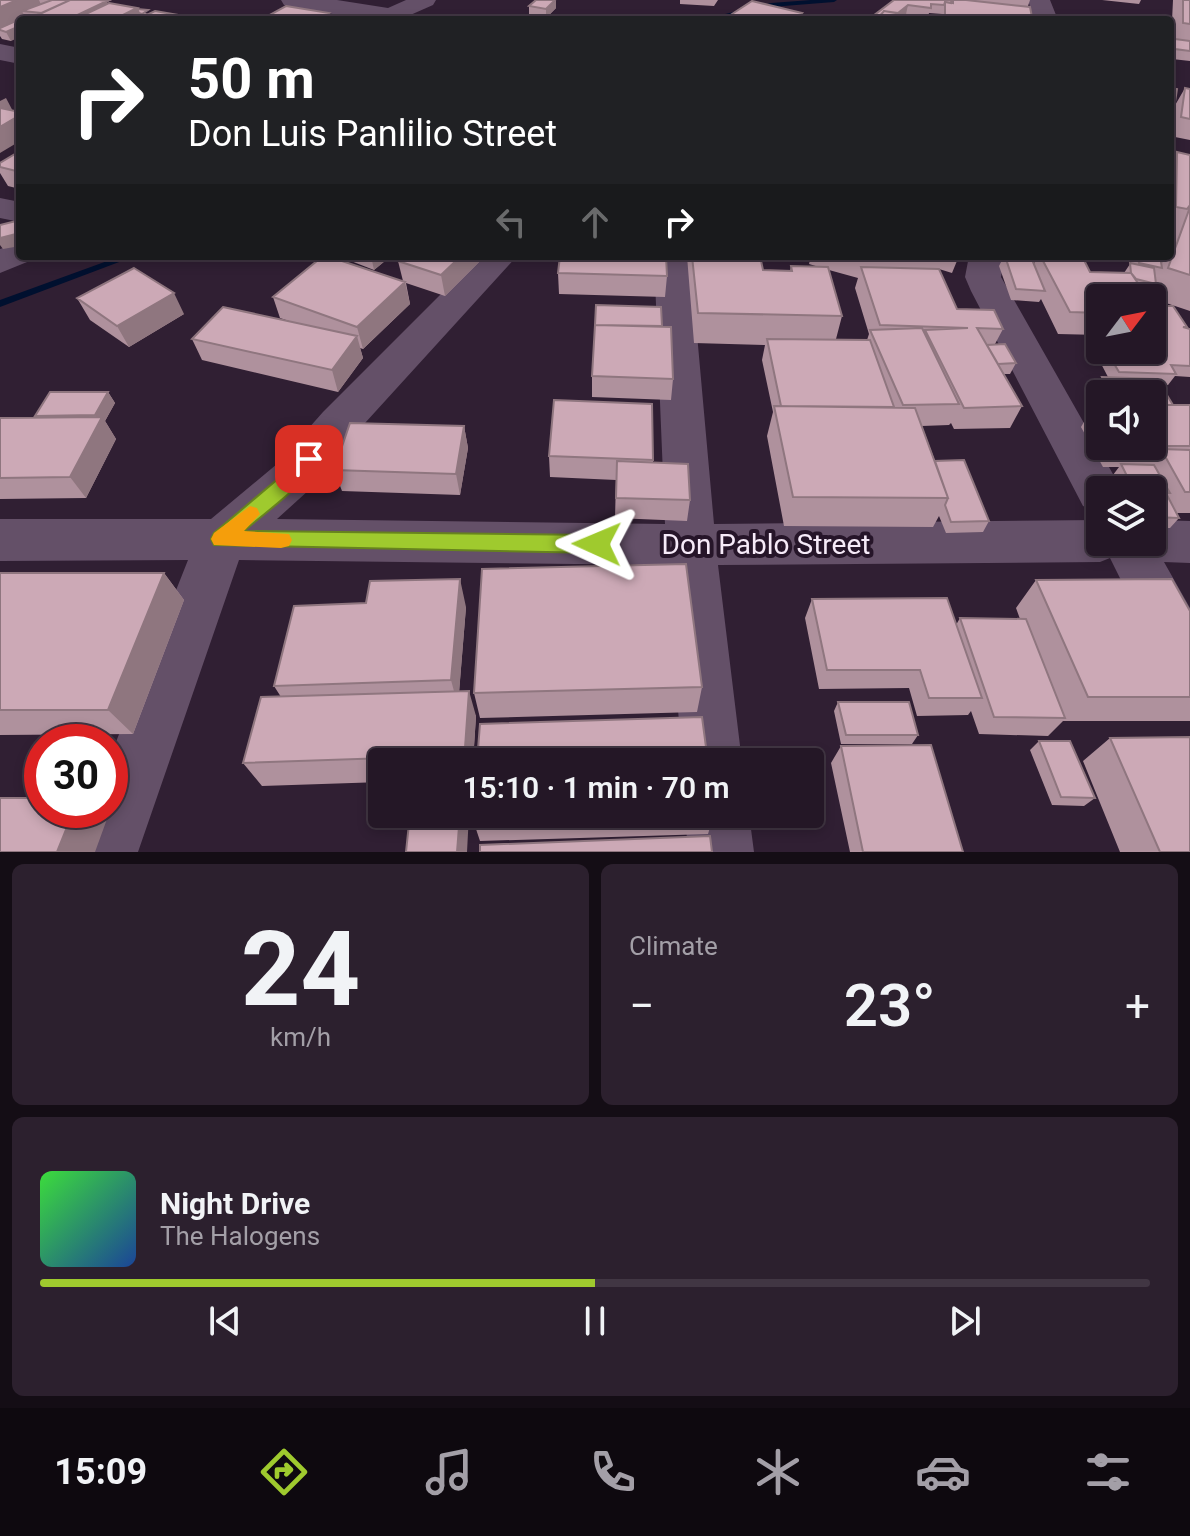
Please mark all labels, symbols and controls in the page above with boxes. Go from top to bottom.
text: 50 m [188,46,315,112]
icon: right [56,48,160,152]
text: Don Luis Panlilio Street [188,113,557,155]
icon: left [489,200,533,244]
icon: ahead [573,200,617,244]
icon: right [657,200,701,244]
north arrow [1086,284,1166,364]
map controls [1086,284,1166,556]
button: sound [1086,380,1166,460]
pin [275,425,343,493]
icon: arrive [287,437,331,481]
button: layers [1086,476,1166,556]
position arrow [555,502,639,586]
street label: Don Pablo Street [662,528,870,561]
speed limit sign: 30 [24,724,128,828]
text: 15:10 · 1 min · 70 m [462,770,730,805]
text: 24 [241,909,360,1030]
text: Climate [629,931,718,961]
text: 23° [844,970,935,1041]
text: − [629,980,654,1032]
text: + [1125,980,1150,1032]
text: km/h [270,1022,331,1052]
text: Night Drive [160,1186,310,1221]
text: The Halogens [160,1221,320,1251]
icon: previous [203,1299,247,1343]
icon: pause [573,1299,617,1343]
icon: next [943,1299,987,1343]
icon: directions [256,1444,312,1500]
icon: music [421,1444,477,1500]
icon: phone [585,1444,641,1500]
icon: climate [750,1444,806,1500]
icon: car [915,1444,971,1500]
icon: filters [1080,1444,1136,1500]
text: 15:09 [54,1451,147,1493]

